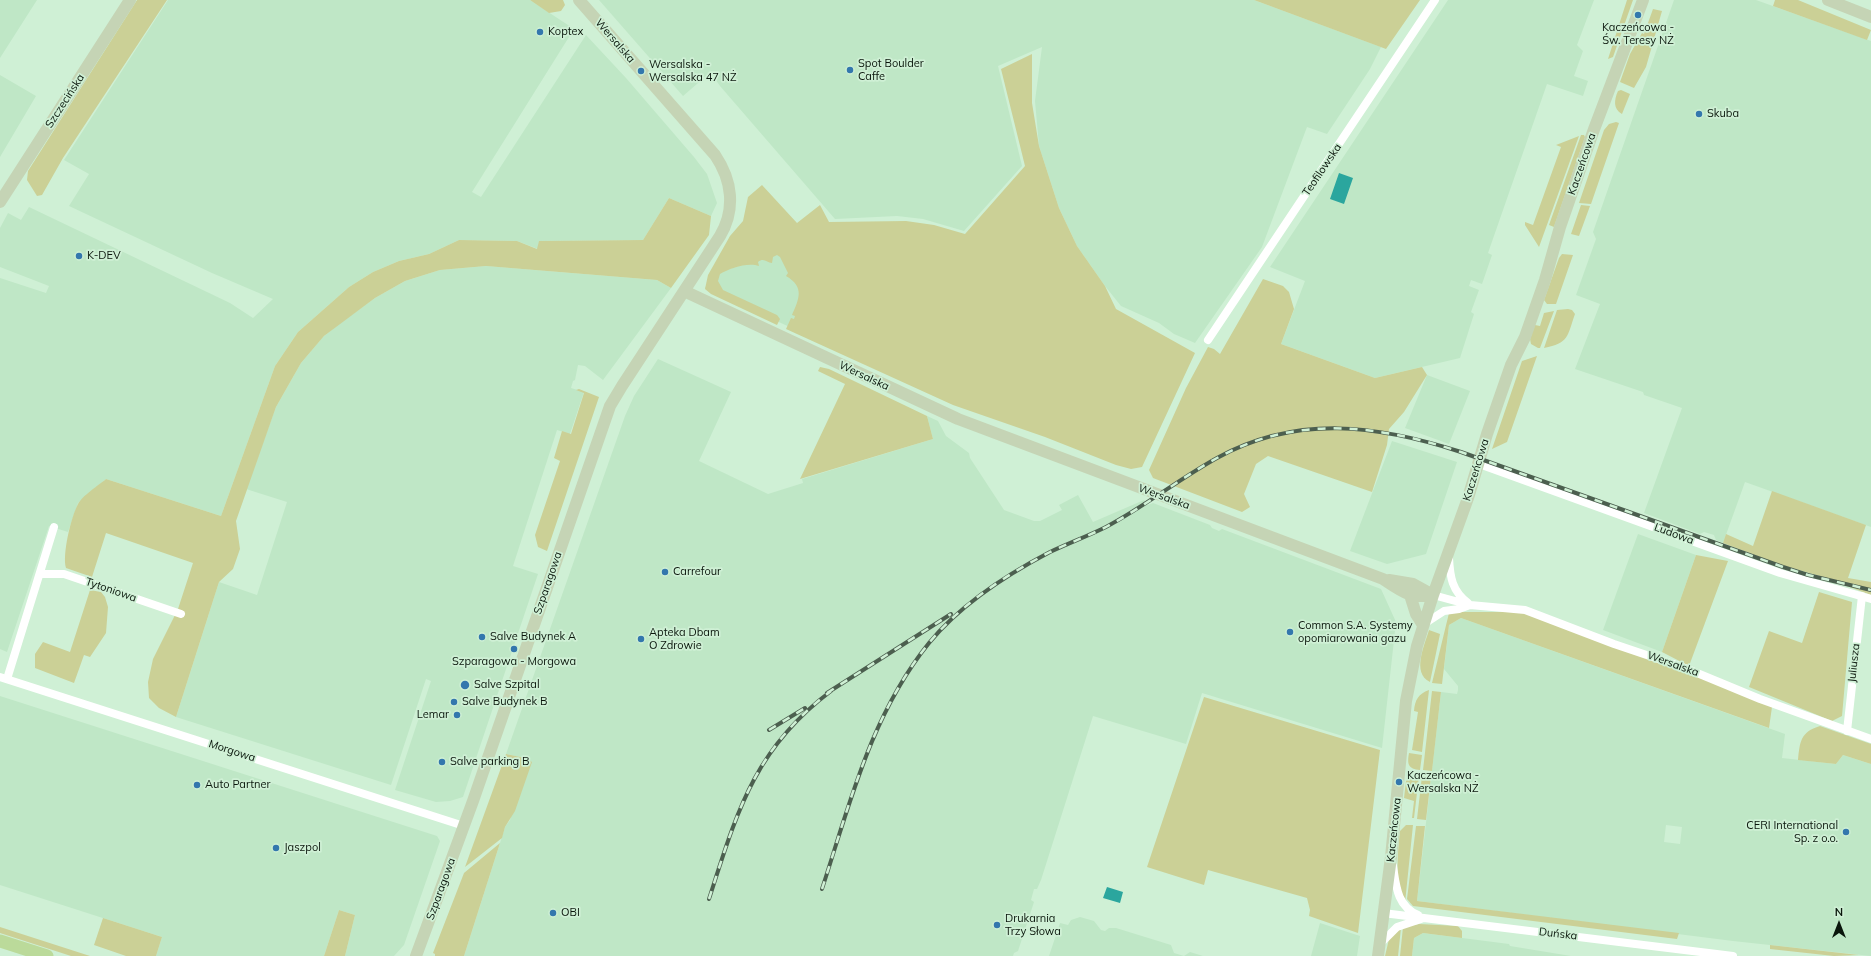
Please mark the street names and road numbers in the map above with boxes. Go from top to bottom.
street label: Wersalska [592,16,638,66]
street label: Szczecińska [43,72,87,130]
street label: Kaczeńcowa [1565,131,1599,197]
street label: Teofilowska [1300,141,1344,199]
street label: Wersalska [837,359,891,393]
street label: Kaczeńcowa [1460,437,1492,503]
street label: Wersalska [1136,482,1192,512]
street label: Ludowa [1652,521,1696,547]
street label: Szparagowa [531,550,565,616]
street label: Tytoniowa [84,575,138,605]
street label: Juliusza [1845,643,1863,683]
street label: Wersalska [1645,649,1701,679]
street label: Morgowa [207,737,257,765]
street label: Kaczeńcowa [1384,797,1404,863]
street label: Szparagowa [424,856,458,922]
street label: Duńska [1538,925,1578,943]

